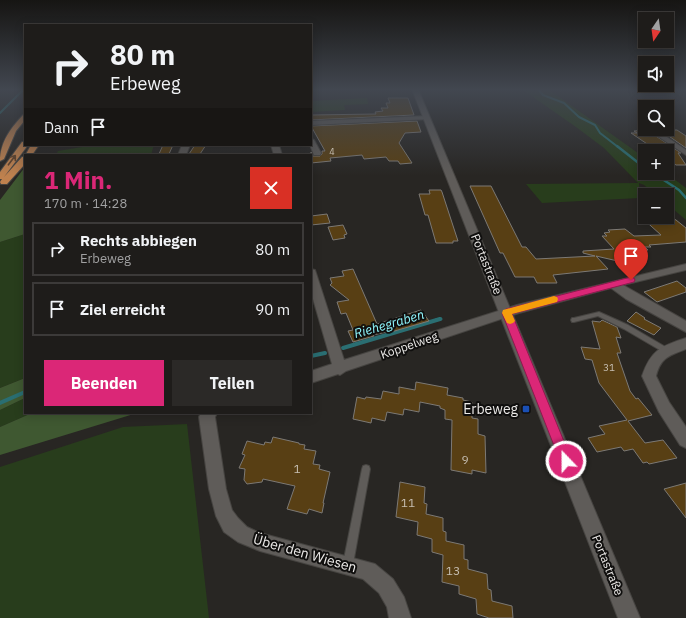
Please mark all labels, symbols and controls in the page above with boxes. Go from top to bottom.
north arrow [638,12,674,48]
map controls [638,12,674,224]
text: 80 m [110,36,175,73]
icon: right [44,40,96,92]
button: sound [638,56,674,92]
text: Erbeweg [110,72,180,95]
button: search [638,100,674,136]
icon: arrive [87,116,109,138]
text: Dann [44,118,79,137]
button: + [638,144,674,180]
house number: 4 [329,146,335,157]
one-way arrow [8,155,17,166]
text: 1 Min. [44,164,112,196]
button: close [250,167,292,209]
button: − [638,188,674,224]
text: 170 m · 14:28 [44,195,127,212]
text: Rechts abbiegen [80,231,197,250]
street label: Portastraße [468,232,506,297]
icon: right [46,238,68,260]
pin [614,239,648,280]
text: 80 m [255,240,290,259]
icon: arrive [620,245,642,267]
text: Erbeweg [80,250,131,267]
icon: arrive [46,298,68,320]
text: Ziel erreicht [80,300,166,319]
text: 90 m [255,300,290,319]
water label: Riehegraben [352,306,426,342]
street label: Koppelweg [378,328,440,362]
button: Beenden [44,360,164,406]
button: Teilen [172,360,292,406]
house number: 31 [603,361,615,374]
place label: Erbeweg [463,400,519,418]
marker: Erbeweg [521,404,531,414]
position arrow [545,440,587,482]
house number: 9 [461,452,469,467]
house number: 1 [293,461,301,476]
house number: 11 [401,495,415,510]
street label: Über den Wiesen [251,530,359,576]
street label: Portastraße [589,533,627,598]
house number: 13 [446,563,460,578]

